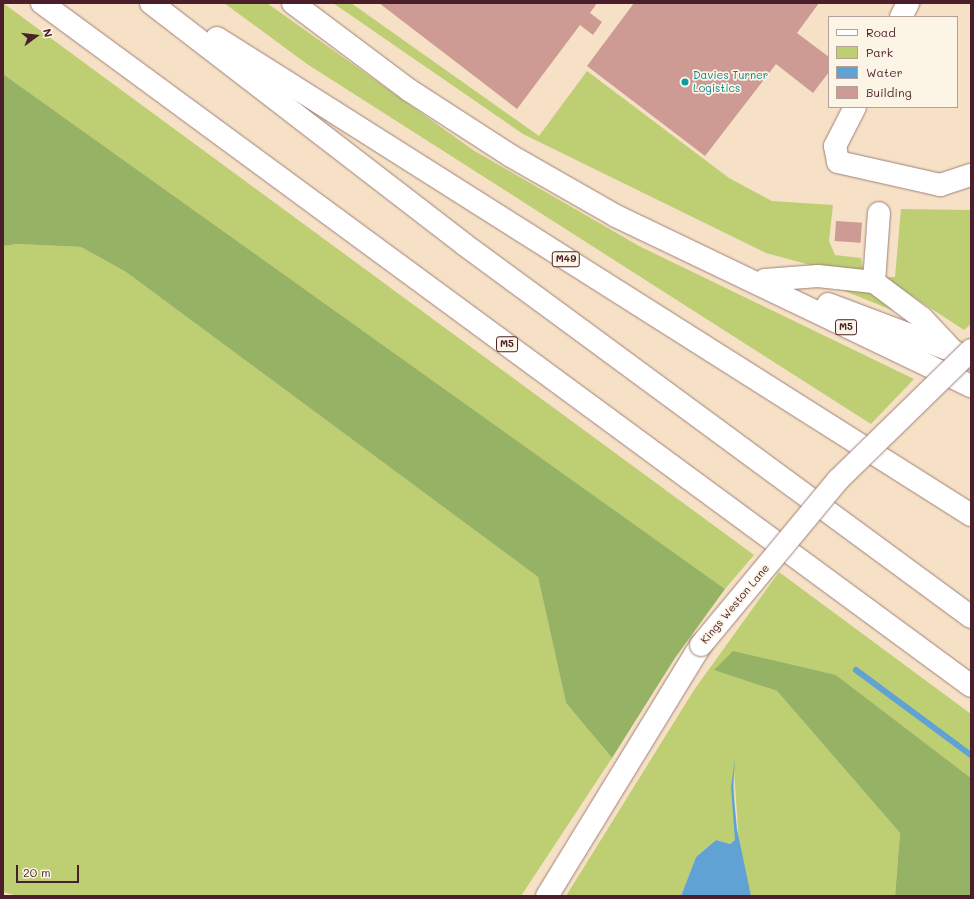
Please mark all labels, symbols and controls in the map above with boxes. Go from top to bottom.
north arrow [16,16,56,56]
legend [828,16,958,108]
text: Road [866,24,896,40]
text: N [40,27,56,39]
text: Park [866,44,893,60]
text: Water [866,64,903,80]
place label: Davies Turner Logistics [693,69,768,95]
marker: Davies Turner Logistics [680,77,690,87]
text: Building [866,84,912,100]
road number: M49 [551,251,581,267]
road number: M5 [835,319,857,335]
road number: M5 [496,336,518,352]
street label: Kings Weston Lane [698,562,772,646]
scale bar [18,857,81,883]
text: 20 m [23,864,51,880]

